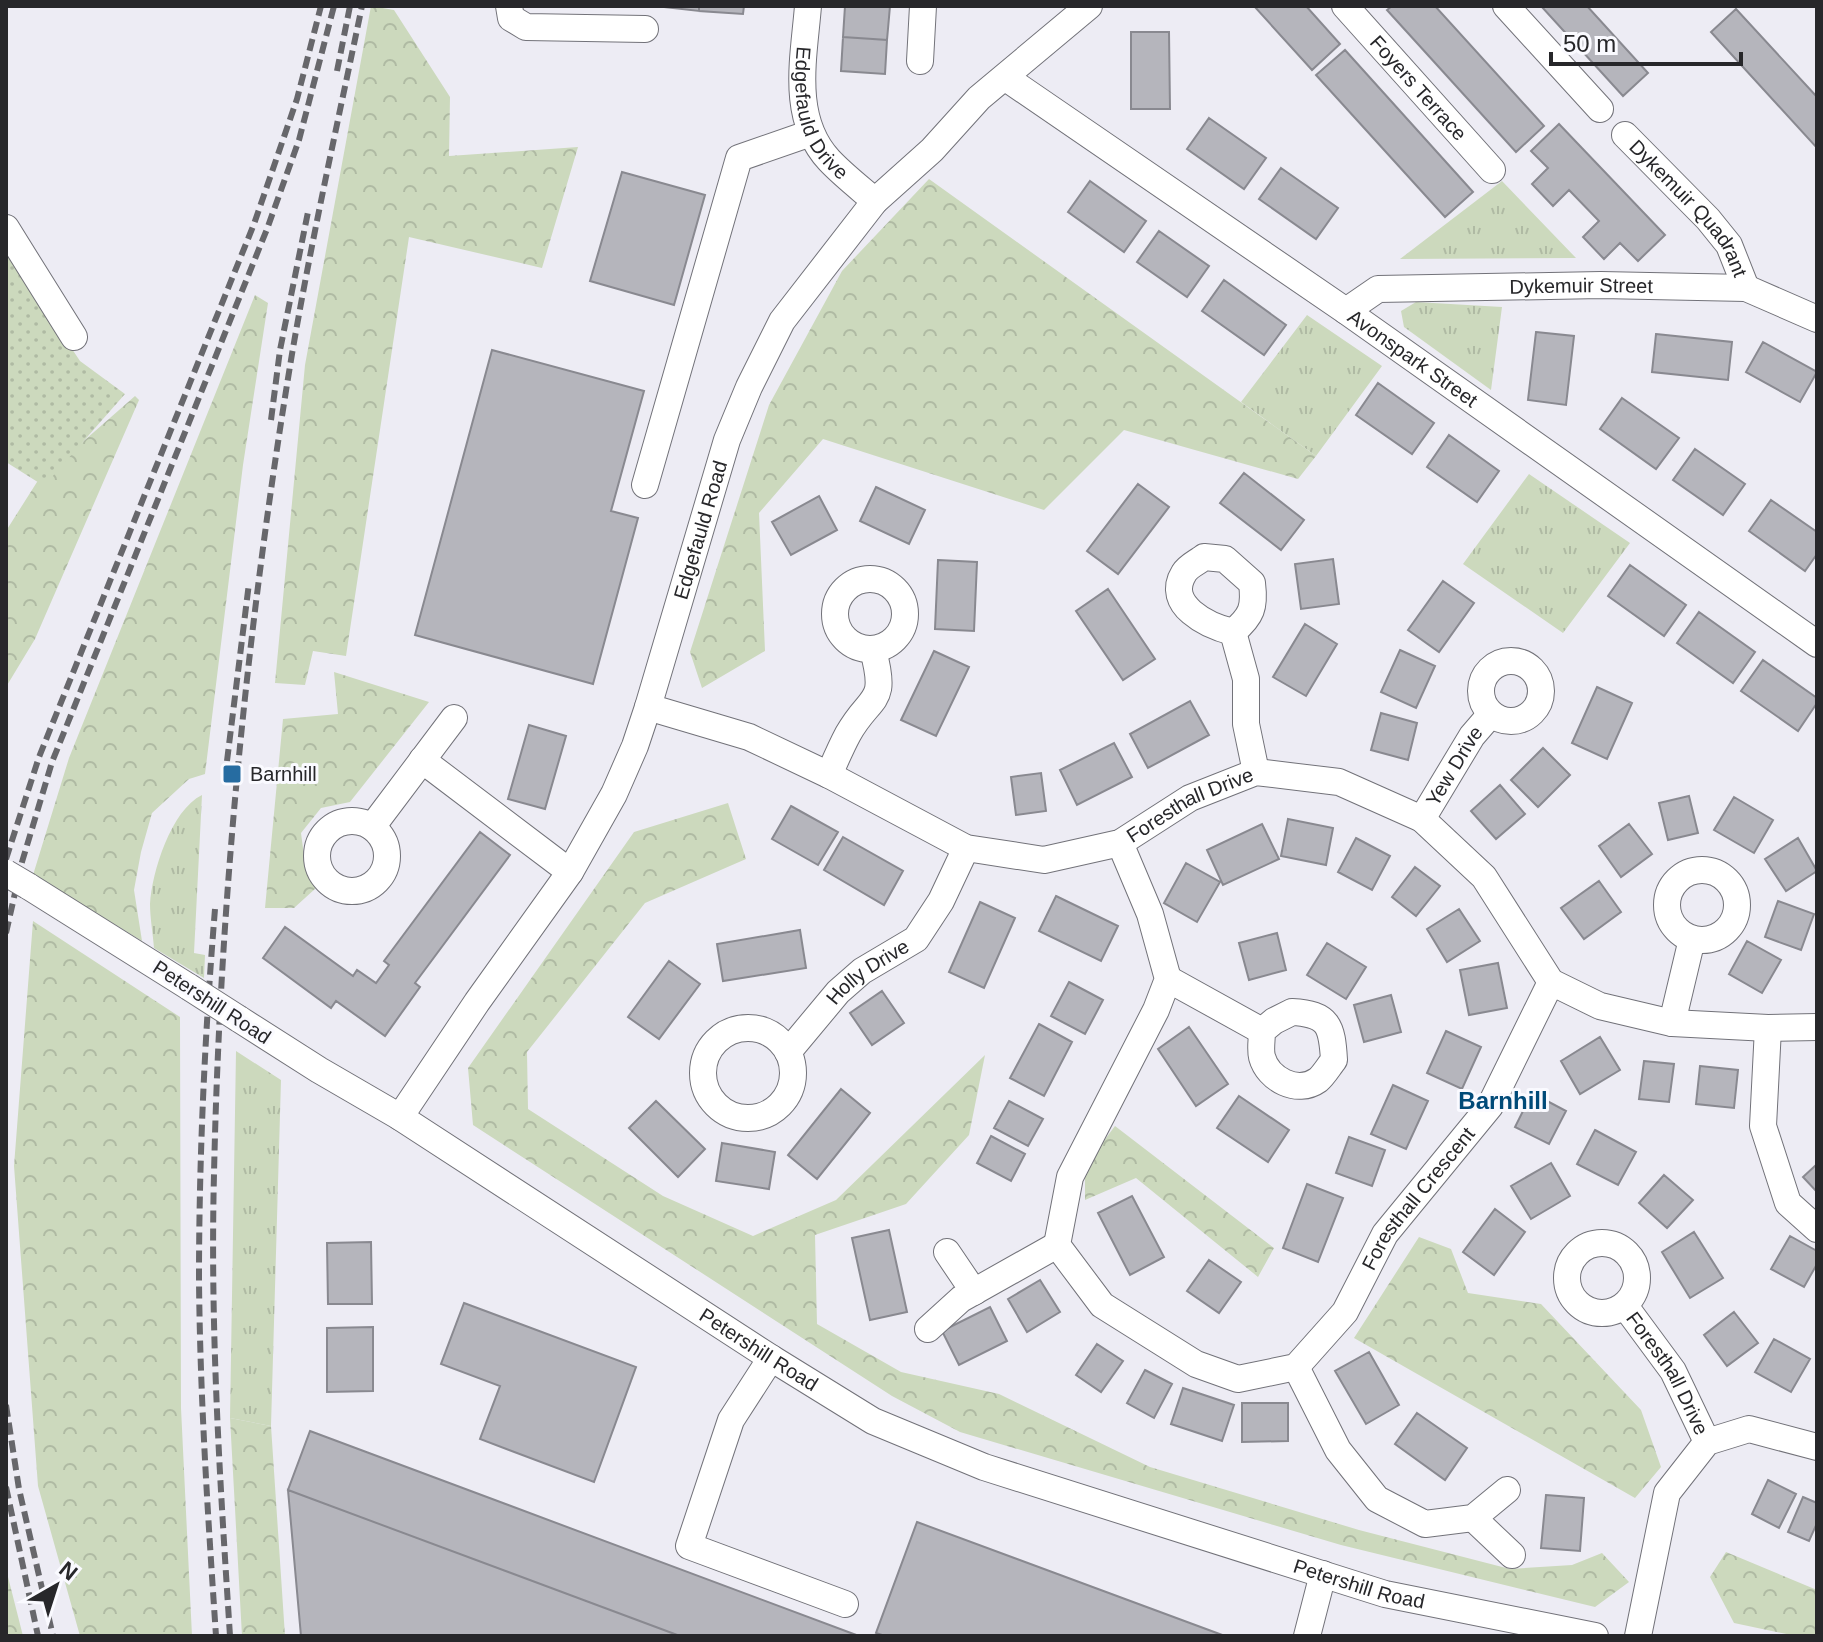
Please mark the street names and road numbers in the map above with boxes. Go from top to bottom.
street label: Foyers Terrace [1366,31,1471,145]
street label: Edgefauld Drive [791,46,853,184]
street label: Dykemuir Quadrant [1625,135,1752,280]
street label: Dykemuir Street [1509,274,1654,298]
street label: Avonspark Street [1344,305,1482,412]
street label: Edgefauld Road [669,458,731,602]
street label: Yew Drive [1422,721,1487,810]
street label: Foresthall Drive [1122,763,1256,847]
street label: Holly Drive [822,935,913,1009]
street label: Petershill Road [149,956,275,1048]
street label: Foresthall Crescent [1358,1122,1479,1273]
street label: Petershill Road [696,1304,822,1395]
street label: Foresthall Drive [1622,1307,1713,1438]
street label: Petershill Road [1291,1555,1427,1613]

